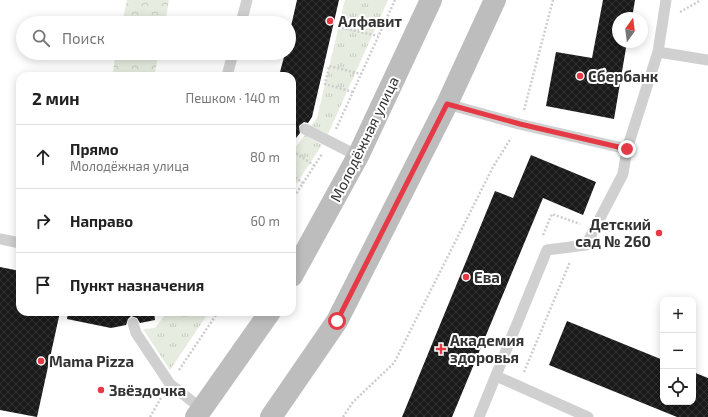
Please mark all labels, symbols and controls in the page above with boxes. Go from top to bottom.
place label: Алфавит [338,12,402,30]
north arrow [612,12,648,48]
search box [16,16,296,60]
marker: Алфавит [325,16,335,26]
icon: search [30,27,52,49]
text: Поиск [62,29,105,47]
place label: Сбербанк [588,67,659,85]
marker: Сбербанк [575,71,585,81]
street label: Молодёжная улица [326,73,403,205]
text: 2 мин [32,88,80,108]
text: Пешком · 140 m [186,90,280,106]
text: Прямо [70,140,119,158]
route end [618,140,636,158]
icon: ahead [32,146,54,168]
text: 80 m [250,149,280,165]
text: Молодёжная улица [70,158,189,174]
icon: right [32,210,54,232]
text: Направо [70,212,133,230]
text: 60 m [250,213,280,229]
place label: Детский сад № 260 [575,215,651,250]
marker: Детский сад № 260 [654,228,664,238]
place label: Ева [474,268,500,286]
marker: Ева [461,272,471,282]
icon: arrive [32,274,54,296]
text: Пункт назначения [70,276,204,294]
map controls [660,297,696,405]
button: + [660,297,696,333]
route start [328,312,346,330]
place label: Академия здоровья [450,331,524,366]
button: − [660,333,696,369]
marker: Академия здоровья [435,343,447,355]
place label: Mama Pizza [49,352,134,370]
marker: Mama Pizza [36,356,46,366]
button: locate [660,369,696,405]
place label: Звёздочка [109,381,186,399]
marker: Звёздочка [96,385,106,395]

